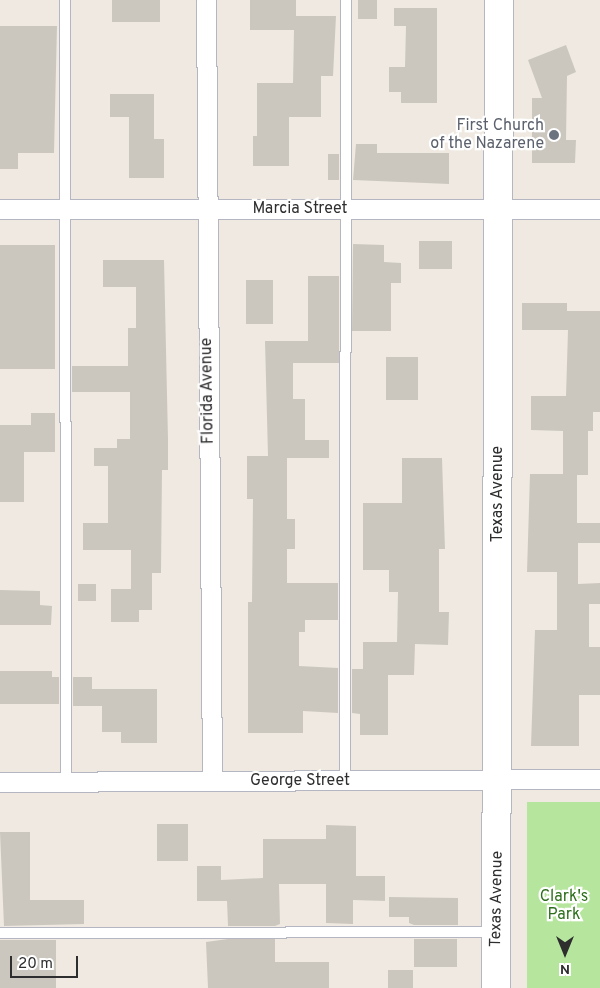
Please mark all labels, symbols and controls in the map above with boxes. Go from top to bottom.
place label: First Church of the Nazarene [430,116,544,154]
marker: First Church of the Nazarene [548,129,560,141]
street label: Marcia Street [252,199,348,219]
street label: Florida Avenue [197,337,219,445]
street label: Texas Avenue [488,445,508,543]
street label: George Street [250,771,350,791]
street label: Texas Avenue [487,850,507,948]
park label: Clark's Park [540,887,588,925]
north arrow [540,928,590,978]
scale bar [12,946,80,978]
text: 20 m [18,955,53,974]
text: N [560,960,570,977]

